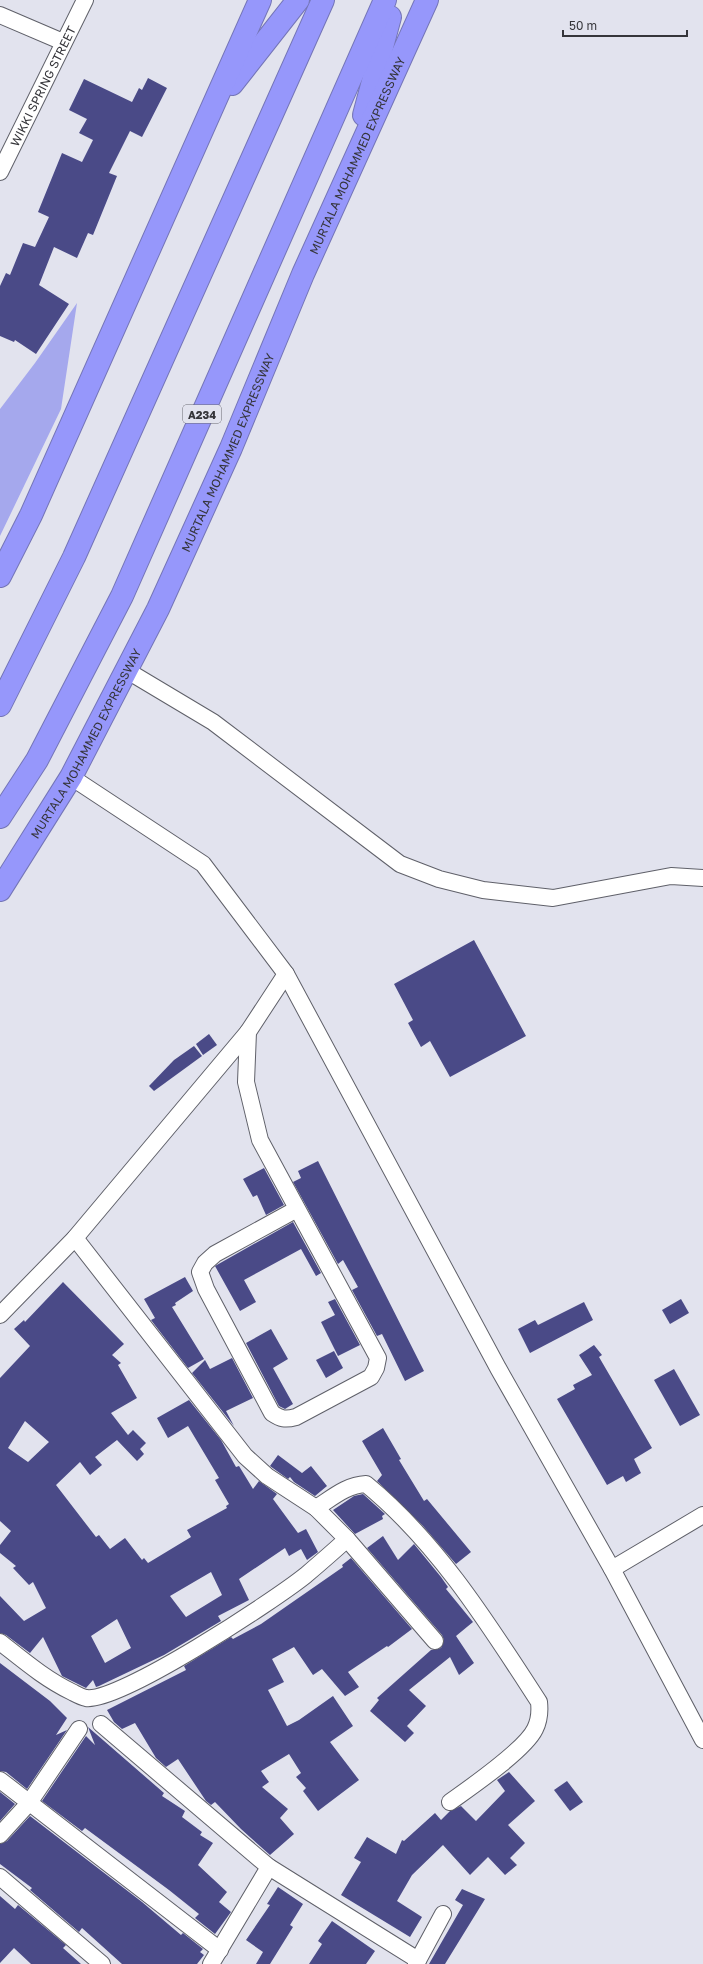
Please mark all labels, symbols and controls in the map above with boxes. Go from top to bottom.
scale bar [563,12,687,38]
text: 50 m [569,18,597,33]
street label: WIKKI SPRING STREET [7,23,79,149]
street label: MURTALA MOHAMMED EXPRESSWAY [306,54,408,256]
street label: MURTALA MOHAMMED EXPRESSWAY [178,351,277,554]
road number: A234 [183,405,221,423]
street label: MURTALA MOHAMMED EXPRESSWAY [27,645,144,841]

